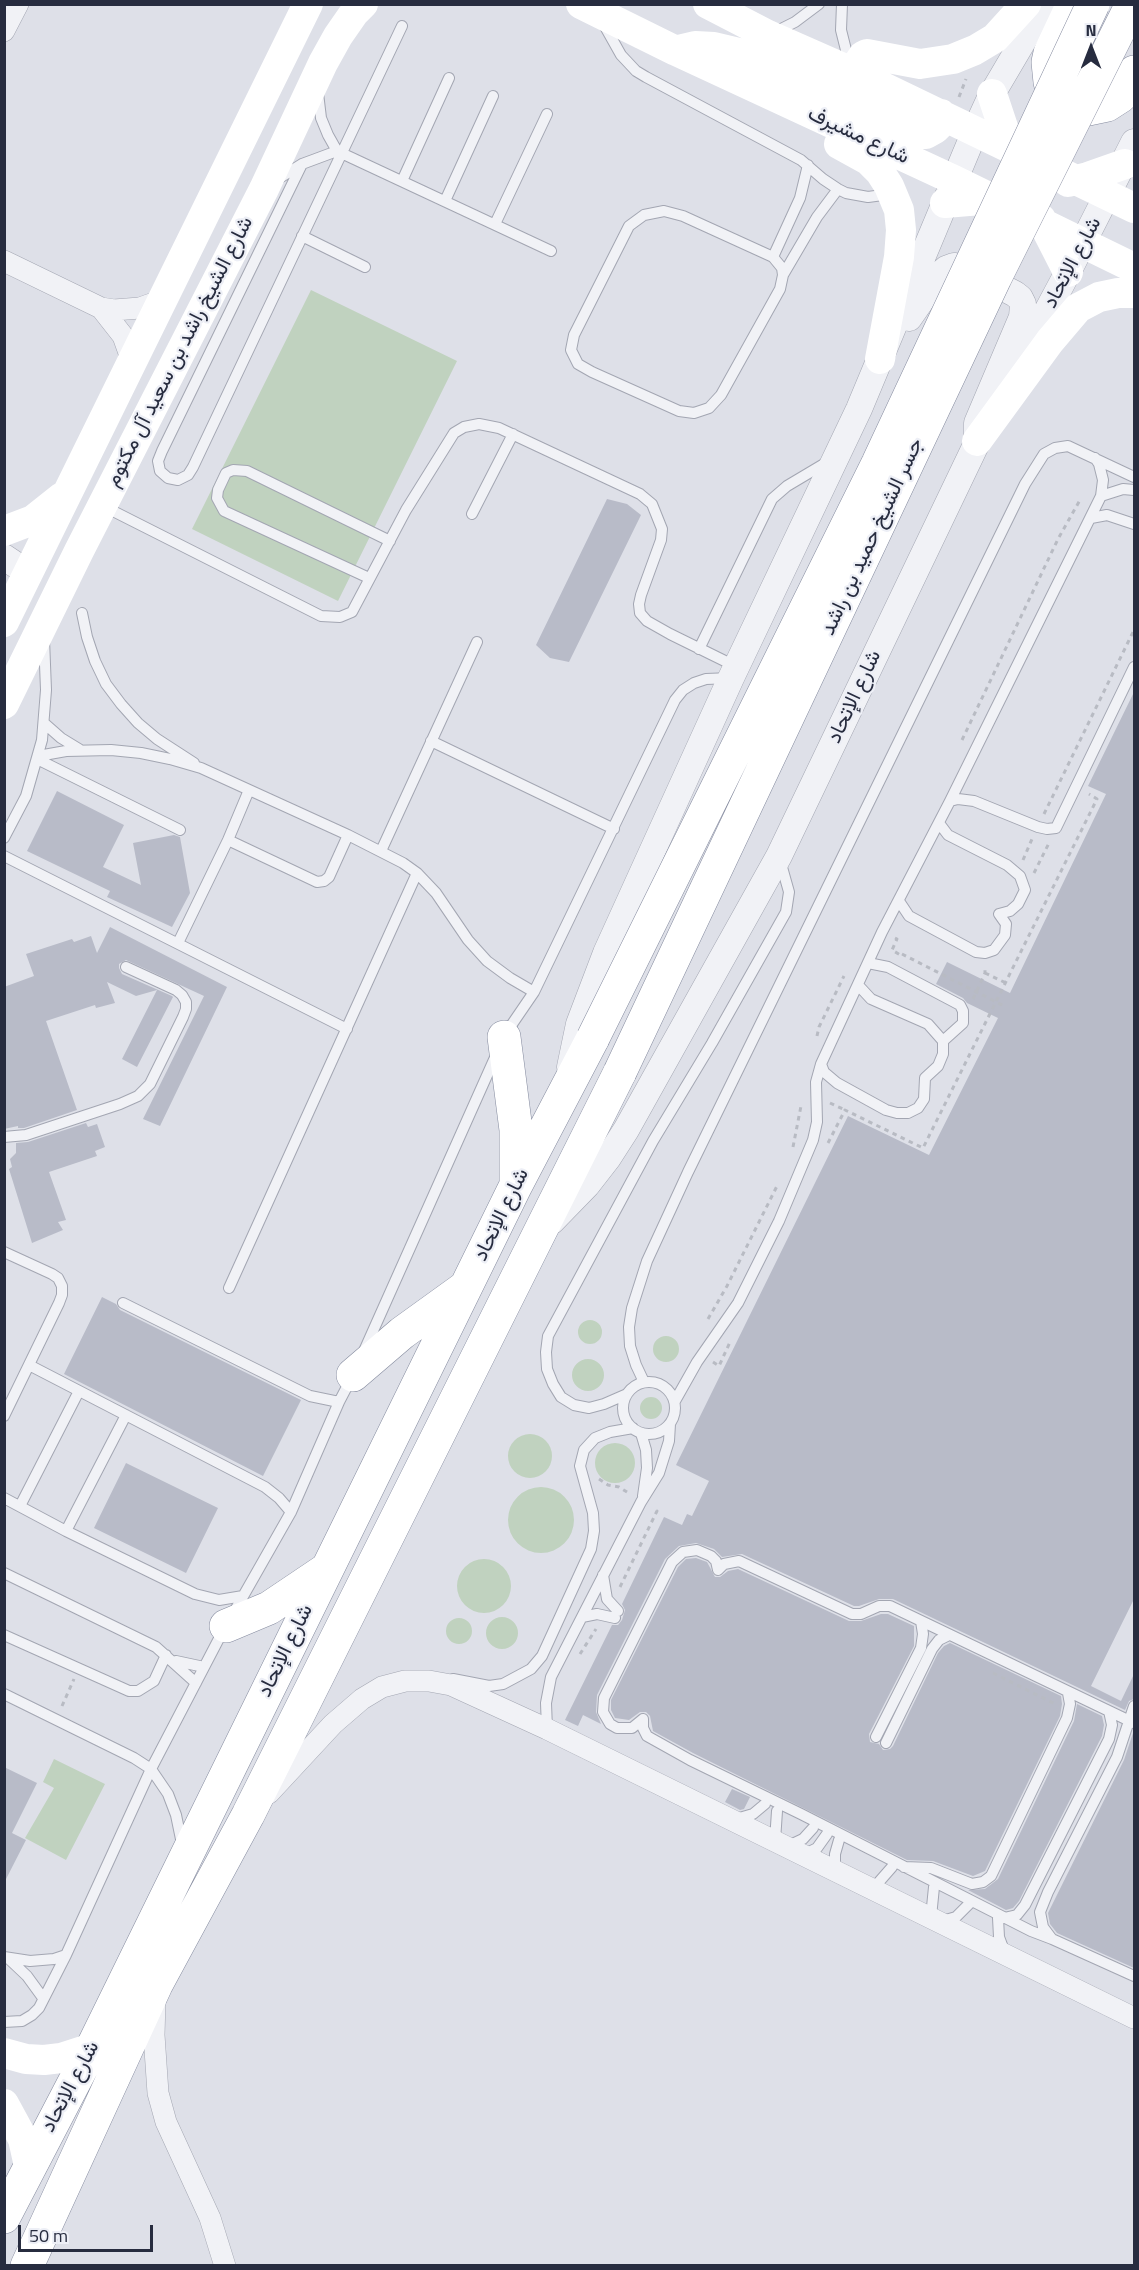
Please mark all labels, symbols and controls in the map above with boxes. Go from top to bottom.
north arrow [1061,18,1121,78]
text: N [1085,18,1097,42]
street label: شارع مشيرف [803,102,913,170]
street label: شارع الشيخ راشد بن سعيد آل مكتوم [101,213,259,491]
street label: شارع الإتحاد [1038,213,1108,313]
street label: جسر الشيخ حميد بن راشد [816,434,930,640]
street label: شارع الإتحاد [822,646,888,748]
street label: شارع الإتحاد [469,1165,535,1265]
street label: شارع الإتحاد [253,1601,319,1701]
street label: شارع الإتحاد [36,2037,106,2137]
scale bar [21,2213,156,2251]
text: 50 m [29,2222,68,2249]

